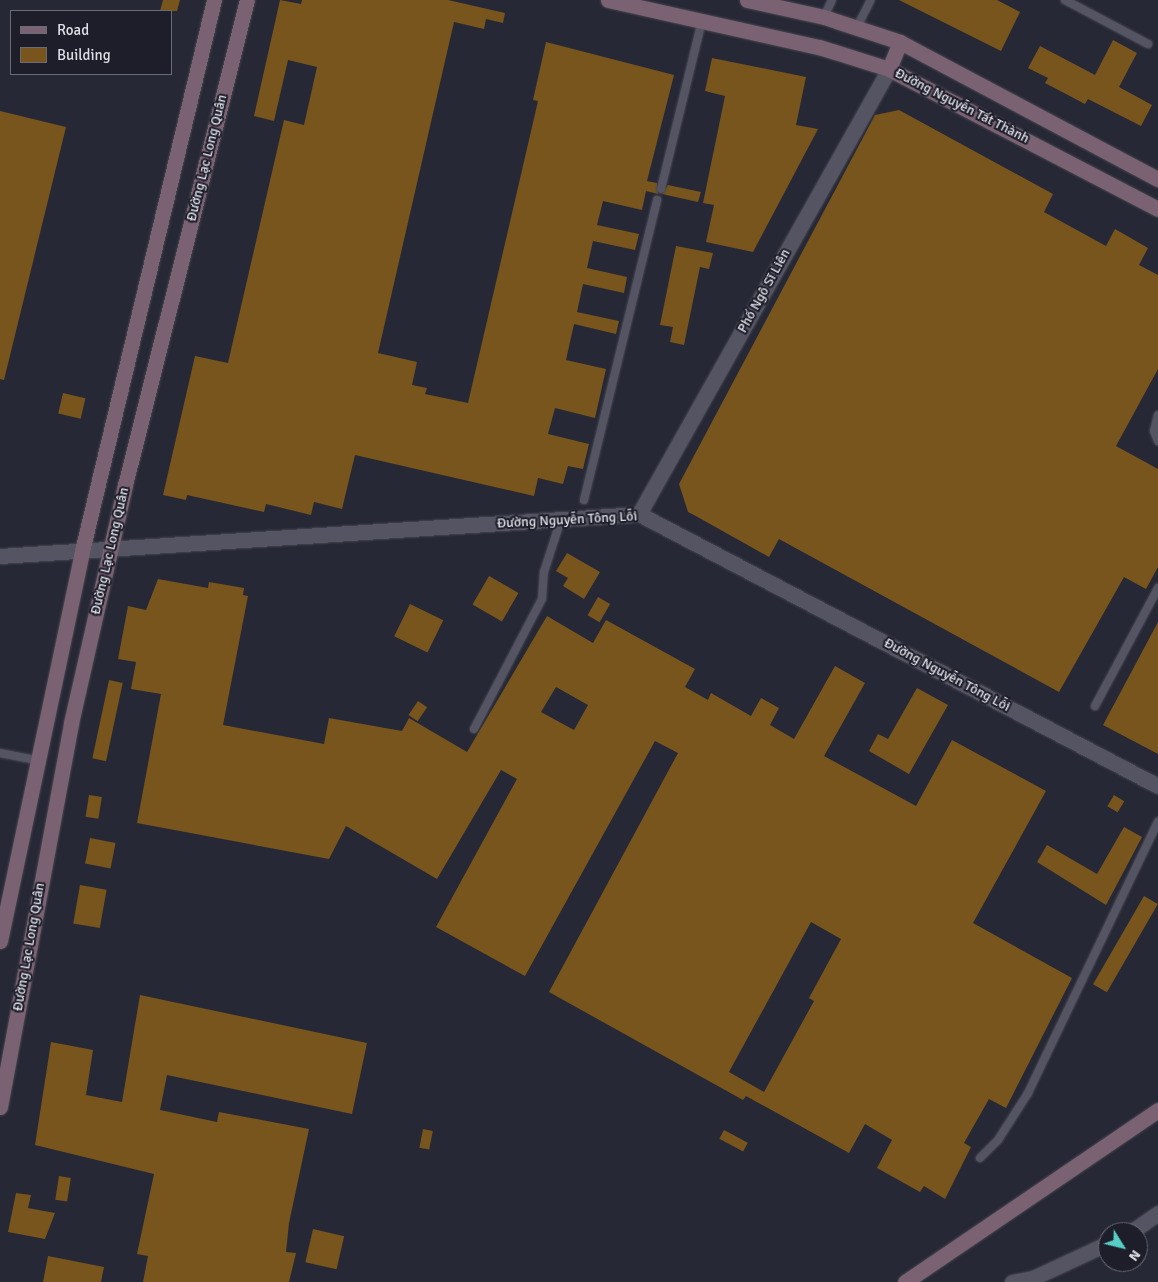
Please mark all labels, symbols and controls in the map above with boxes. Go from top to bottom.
legend [10,10,172,75]
text: Road [57,21,89,39]
text: Building [57,46,111,64]
street label: Đường Nguyễn Tất Thành [892,65,1032,147]
street label: Đường Lạc Long Quân [183,93,231,223]
street label: Phố Ngô Sĩ Liên [734,246,794,336]
street label: Đường Lạc Long Quân [87,486,133,616]
street label: Đường Nguyễn Tông Lỗi [496,508,638,532]
street label: Đường Nguyễn Tông Lỗi [881,635,1013,715]
street label: Đường Lạc Long Quân [9,881,49,1013]
north arrow [1098,1222,1148,1272]
text: N [1125,1247,1144,1264]

